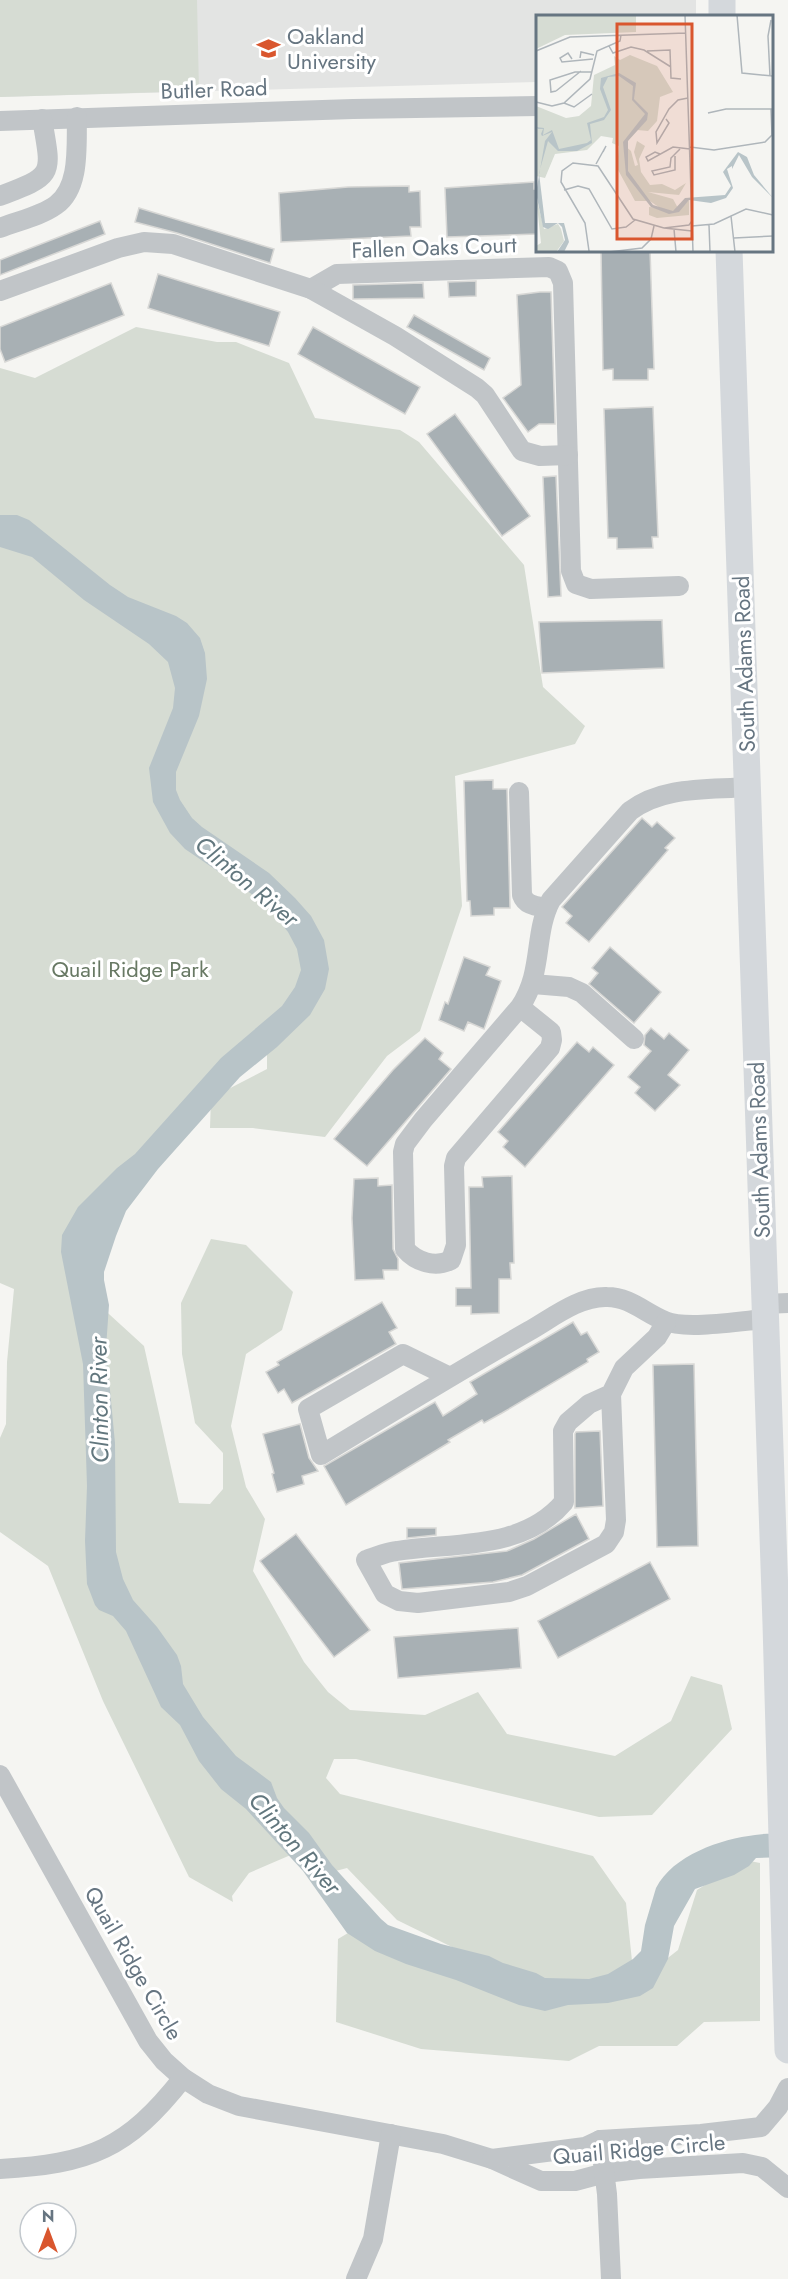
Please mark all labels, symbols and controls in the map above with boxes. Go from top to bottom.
inset map [536,15,773,252]
place label: Oakland University [287,20,376,77]
school or university icon: Oakland University [256,36,282,62]
street label: Butler Road [160,71,268,107]
street label: Fallen Oaks Court [351,228,518,266]
street label: South Adams Road [725,575,763,753]
water label: Clinton River [187,827,308,936]
park label: Quail Ridge Park [51,953,209,985]
street label: South Adams Road [740,1061,778,1239]
water label: Clinton River [80,1335,118,1463]
water label: Clinton River [240,1784,351,1904]
street label: Quail Ridge Circle [77,1880,191,2046]
street label: Quail Ridge Circle [552,2126,726,2172]
north arrow [18,2201,78,2261]
text: N [42,2205,54,2228]

